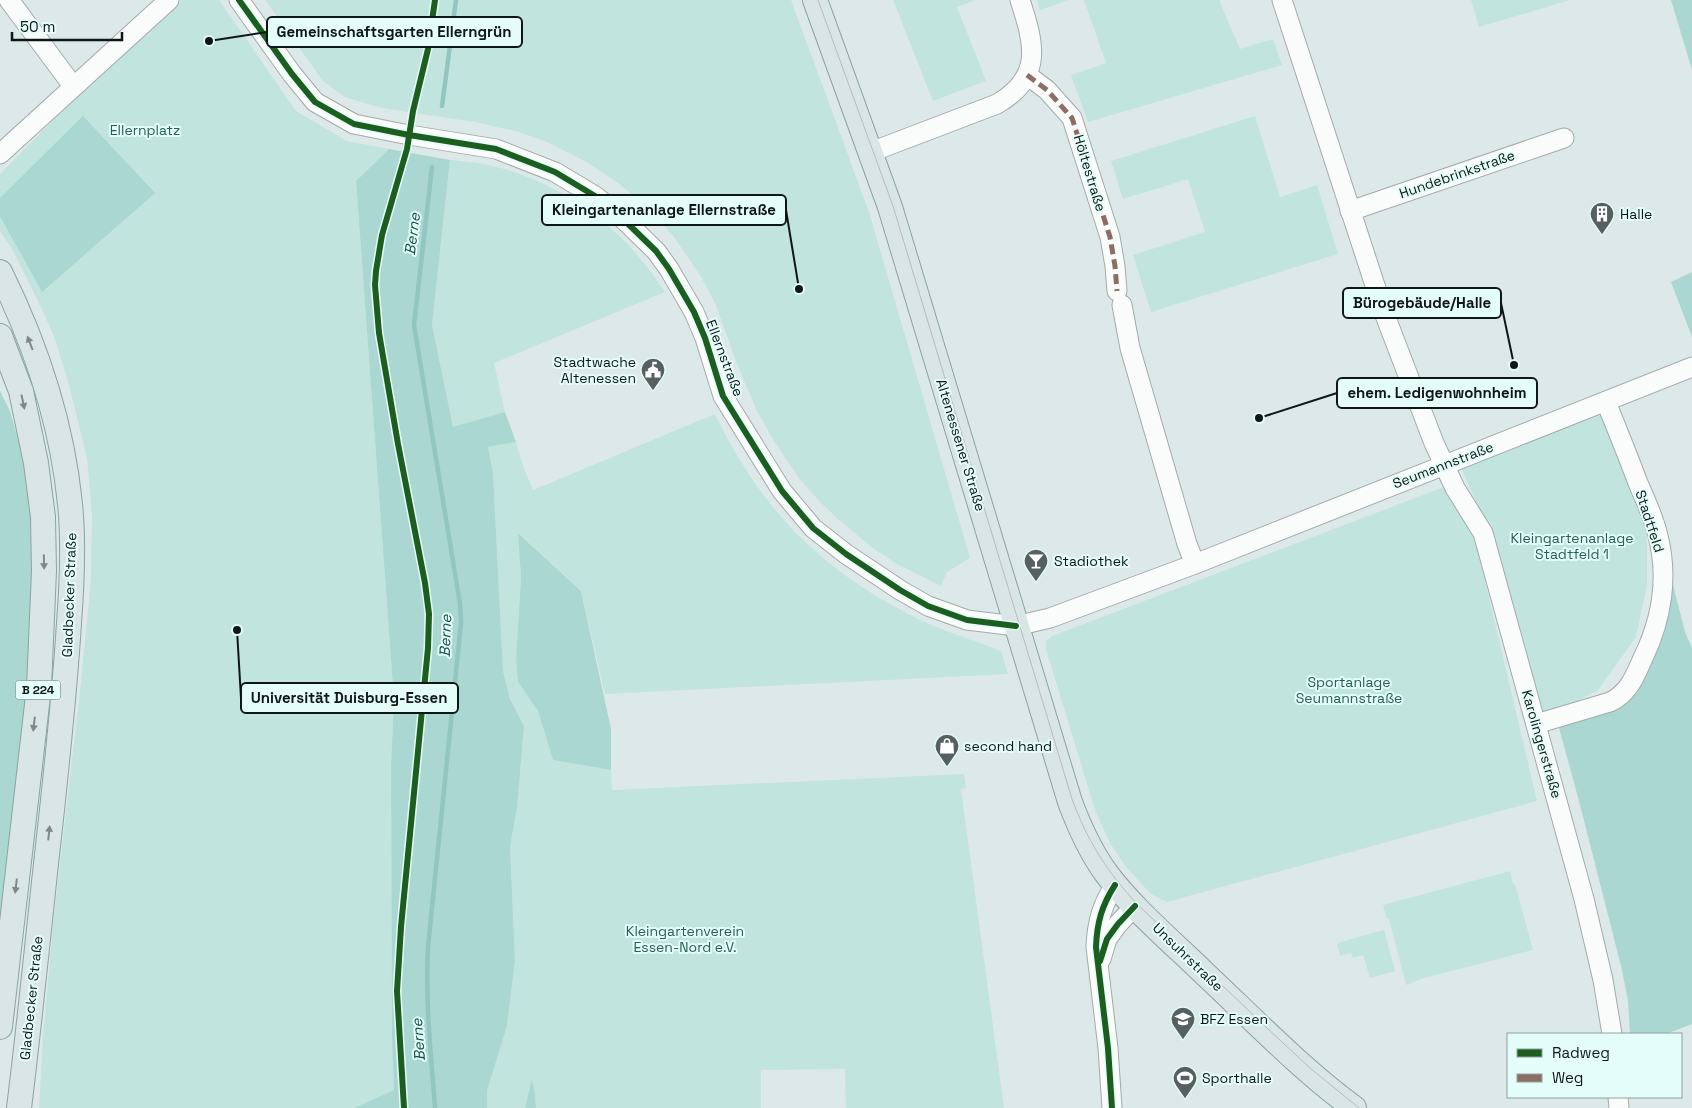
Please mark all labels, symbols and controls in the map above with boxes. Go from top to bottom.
scale bar [12,10,122,42]
text: 50 m [20,17,55,36]
callout: Gemeinschaftsgarten Ellerngrün [267,17,522,47]
text: Gemeinschaftsgarten Ellerngrün [277,22,511,41]
park label: Ellernplatz [110,121,180,139]
street label: Höltestraße [1070,132,1110,214]
street label: Hundebrinkstraße [1397,146,1517,202]
callout: Kleingartenanlage Ellernstraße [542,195,786,225]
text: Kleingartenanlage Ellernstraße [552,200,776,219]
building icon: Halle [1589,201,1615,235]
place label: Halle [1620,205,1652,223]
water label: Berne [400,211,424,256]
callout: Bürogebäude/Halle [1343,288,1501,318]
text: Bürogebäude/Halle [1353,293,1492,312]
street label: Ellernstraße [702,317,748,399]
one-way arrow [26,335,34,350]
place label: Stadtwache Altenessen [554,353,636,387]
public building icon: Stadtwache Altenessen [640,357,666,391]
street label: Altenessener Straße [932,377,990,513]
callout: ehem. Ledigenwohnheim [1337,378,1537,408]
text: ehem. Ledigenwohnheim [1347,383,1527,402]
one-way arrow [19,394,27,409]
street label: Seumannstraße [1390,438,1496,492]
street label: Stadtfeld [1631,488,1669,554]
park label: Kleingartenanlage Stadtfeld 1 [1511,529,1633,563]
street label: Gladbecker Straße [58,532,80,658]
bar icon: Stadiothek [1023,548,1049,582]
place label: Stadiothek [1054,552,1129,570]
one-way arrow [40,554,48,570]
water label: Berne [435,613,455,658]
park label: Sportanlage Seumannstraße [1296,673,1402,707]
road number: B 224 [15,680,60,700]
callout: Universität Duisburg-Essen [241,683,458,713]
text: Universität Duisburg-Essen [251,688,447,707]
street label: Karolingerstraße [1518,688,1566,800]
one-way arrow [30,717,38,733]
shop icon: second hand [934,733,960,767]
place label: second hand [964,737,1052,755]
one-way arrow [45,825,53,841]
one-way arrow [12,878,20,894]
street label: Unsuhrstraße [1149,919,1227,995]
park label: Kleingartenverein Essen-Nord e.V. [626,922,744,956]
street label: Gladbecker Straße [16,935,46,1061]
school or university icon: BFZ Essen [1170,1006,1196,1040]
place label: BFZ Essen [1200,1010,1268,1028]
water label: Berne [407,1017,429,1062]
legend [1507,1033,1682,1098]
text: Radweg [1552,1043,1610,1062]
sports icon: Sporthalle [1172,1065,1198,1099]
text: Weg [1552,1068,1583,1087]
place label: Sporthalle [1202,1069,1272,1087]

